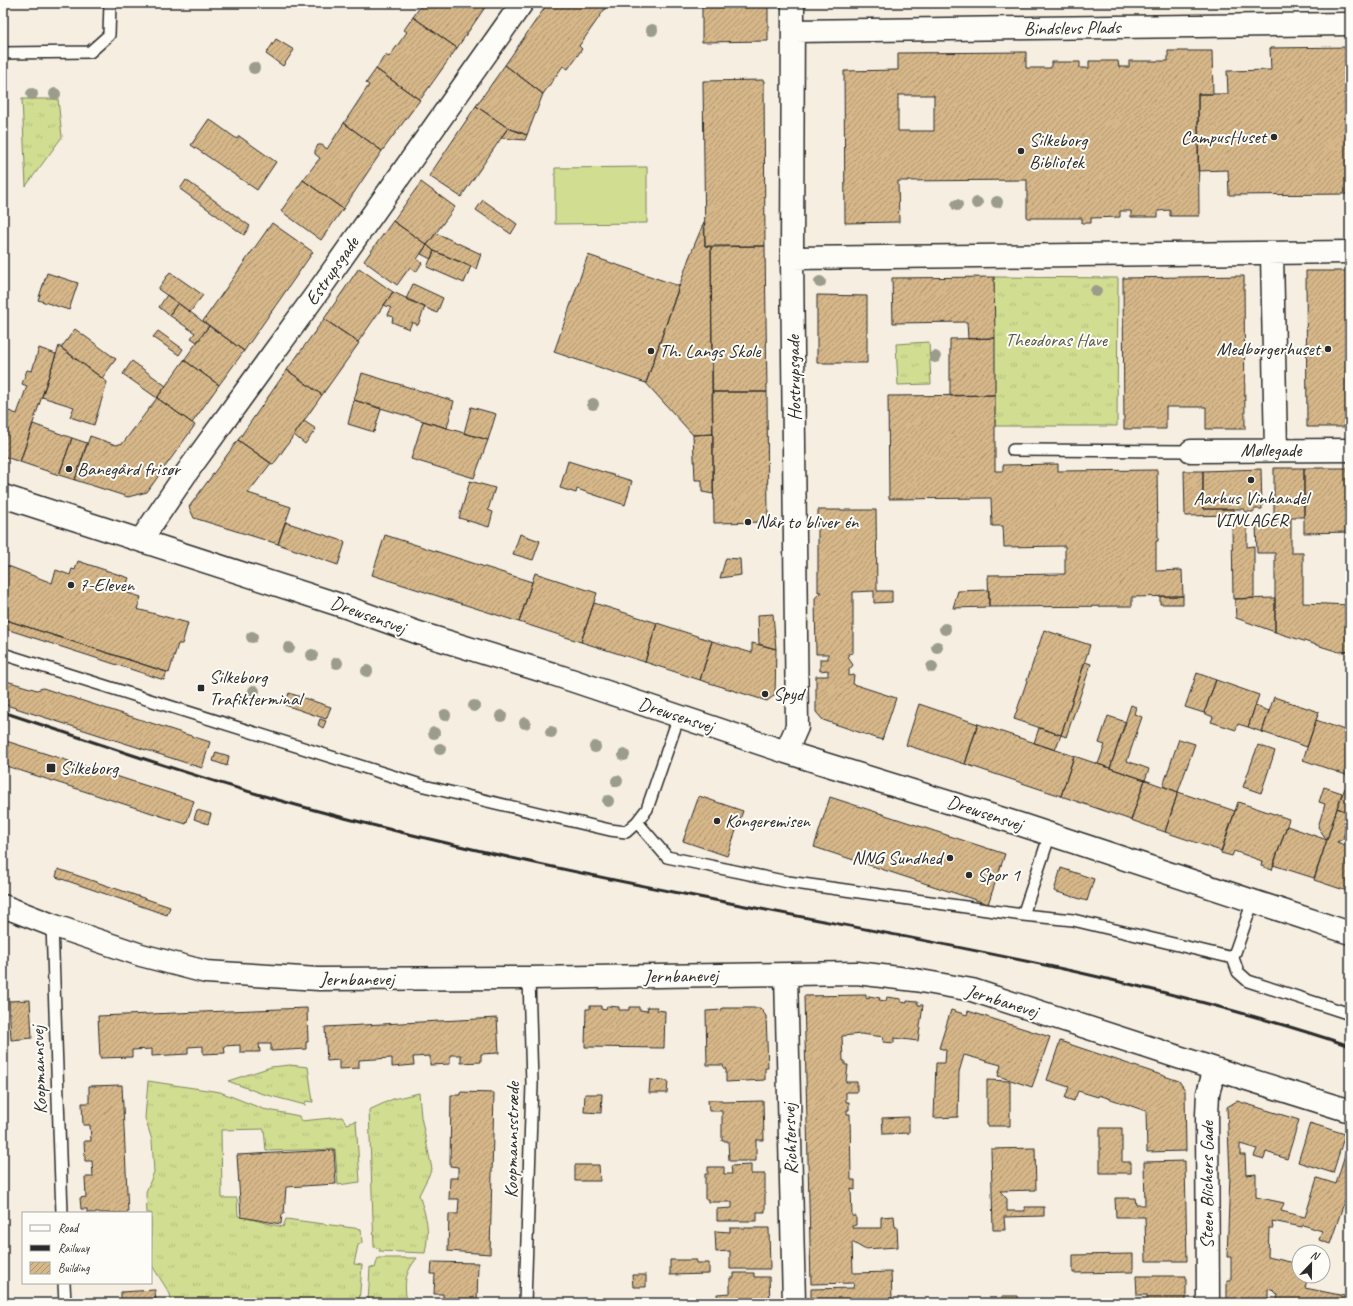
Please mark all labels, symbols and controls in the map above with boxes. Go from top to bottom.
street label: Bindslevs Plads [1023,15,1122,41]
place label: CampusHuset [1181,125,1268,149]
place label: Silkeborg Bibliotek [1029,128,1088,174]
marker: CampusHuset [1269,132,1279,142]
marker: Silkeborg Bibliotek [1016,146,1026,156]
street label: Estrupsgade [300,231,365,310]
park label: Theodoras Have [1005,328,1109,352]
street label: Hostrupsgade [781,333,807,421]
place label: Medborgerhuset [1217,337,1322,361]
place label: Th. Langs Skole [659,339,762,363]
marker: Medborgerhuset [1323,344,1333,354]
marker: Th. Langs Skole [646,346,656,356]
street label: Møllegade [1241,438,1303,462]
place label: Banegård frisør [77,457,182,481]
marker: Banegård frisør [64,464,74,474]
marker: Aarhus Vinhandel VINLAGER [1246,475,1256,485]
place label: Aarhus Vinhandel VINLAGER [1193,486,1312,532]
place label: Når to bliver én [756,510,859,534]
marker: Når to bliver én [743,517,753,527]
place label: 7-Eleven [79,573,136,597]
marker: 7-Eleven [66,580,76,590]
street label: Drewsensvej [327,590,411,640]
place label: Silkeborg Trafikterminal [209,665,305,711]
place label: Spyd [773,682,806,706]
marker: Silkeborg Trafikterminal [196,683,206,693]
marker: Spyd [760,689,770,699]
street label: Drewsensvej [635,692,719,739]
place label: Silkeborg [60,756,119,780]
marker: Silkeborg [45,762,57,774]
street label: Drewsensvej [944,790,1028,837]
place label: Kongeremisen [725,809,812,833]
marker: Kongeremisen [712,816,722,826]
place label: NNG Sundhed [852,846,946,870]
marker: NNG Sundhed [945,853,955,863]
place label: Spor 1 [977,863,1022,887]
marker: Spor 1 [964,870,974,880]
street label: Jernbanevej [643,963,720,989]
street label: Jernbanevej [319,967,396,991]
street label: Jernbanevej [962,978,1043,1024]
street label: Koopmannsvej [25,1023,53,1115]
street label: Koopmannsstræde [499,1080,525,1198]
street label: Richtersvej [777,1101,803,1175]
street label: Steen Blichers Gade [1195,1119,1219,1249]
legend [22,1212,152,1284]
text: Road [58,1220,80,1236]
text: Railway [58,1240,90,1256]
north arrow [1291,1244,1331,1284]
text: N [1309,1247,1323,1263]
text: Building [58,1260,90,1276]

